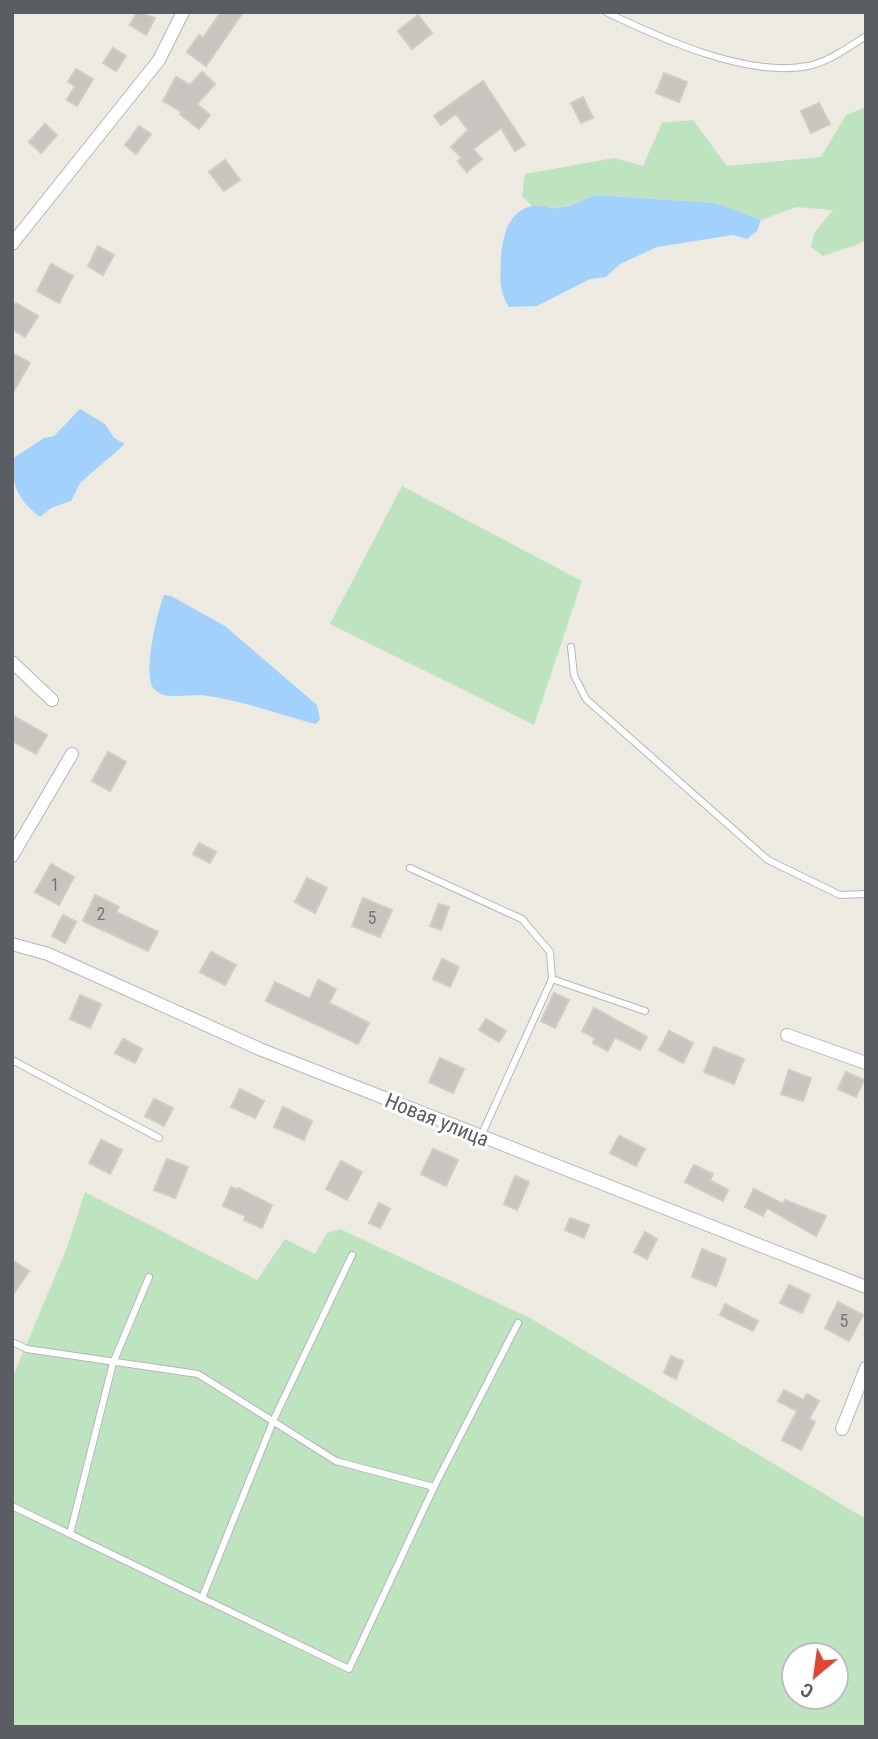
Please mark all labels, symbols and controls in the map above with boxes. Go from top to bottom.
house number: 1 [51,874,59,895]
house number: 2 [97,903,106,924]
house number: 5 [368,907,377,928]
street label: Новая улица [382,1088,492,1152]
house number: 5 [840,1310,849,1331]
north arrow [780,1641,850,1711]
text: С [797,1678,817,1703]

